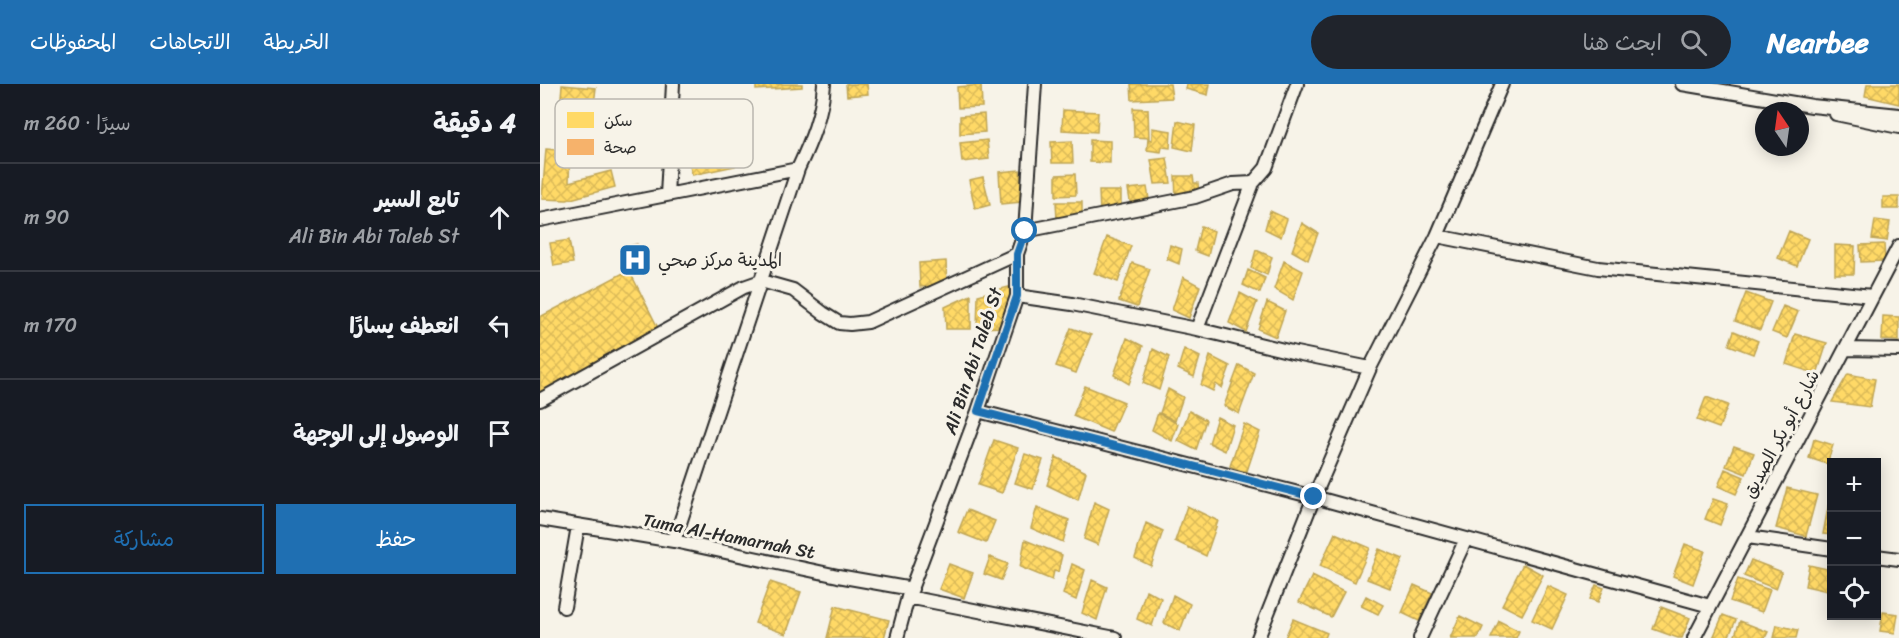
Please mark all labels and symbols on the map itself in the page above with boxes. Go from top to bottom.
legend [555,99,753,168]
north arrow [1755,102,1809,156]
text: سكن [604,106,633,135]
text: صحة [604,133,637,162]
route start [1011,217,1037,243]
hospital icon: المدينة مركز صحي [617,242,653,278]
place label: المدينة مركز صحي [658,244,782,276]
street label: Ali Bin Abi Taleb St [934,283,1012,440]
street label: شارع أبو بكر الصديق [1733,364,1829,504]
route end [1300,483,1326,509]
street label: Tuma Al-Hamarnah St [640,504,818,568]

